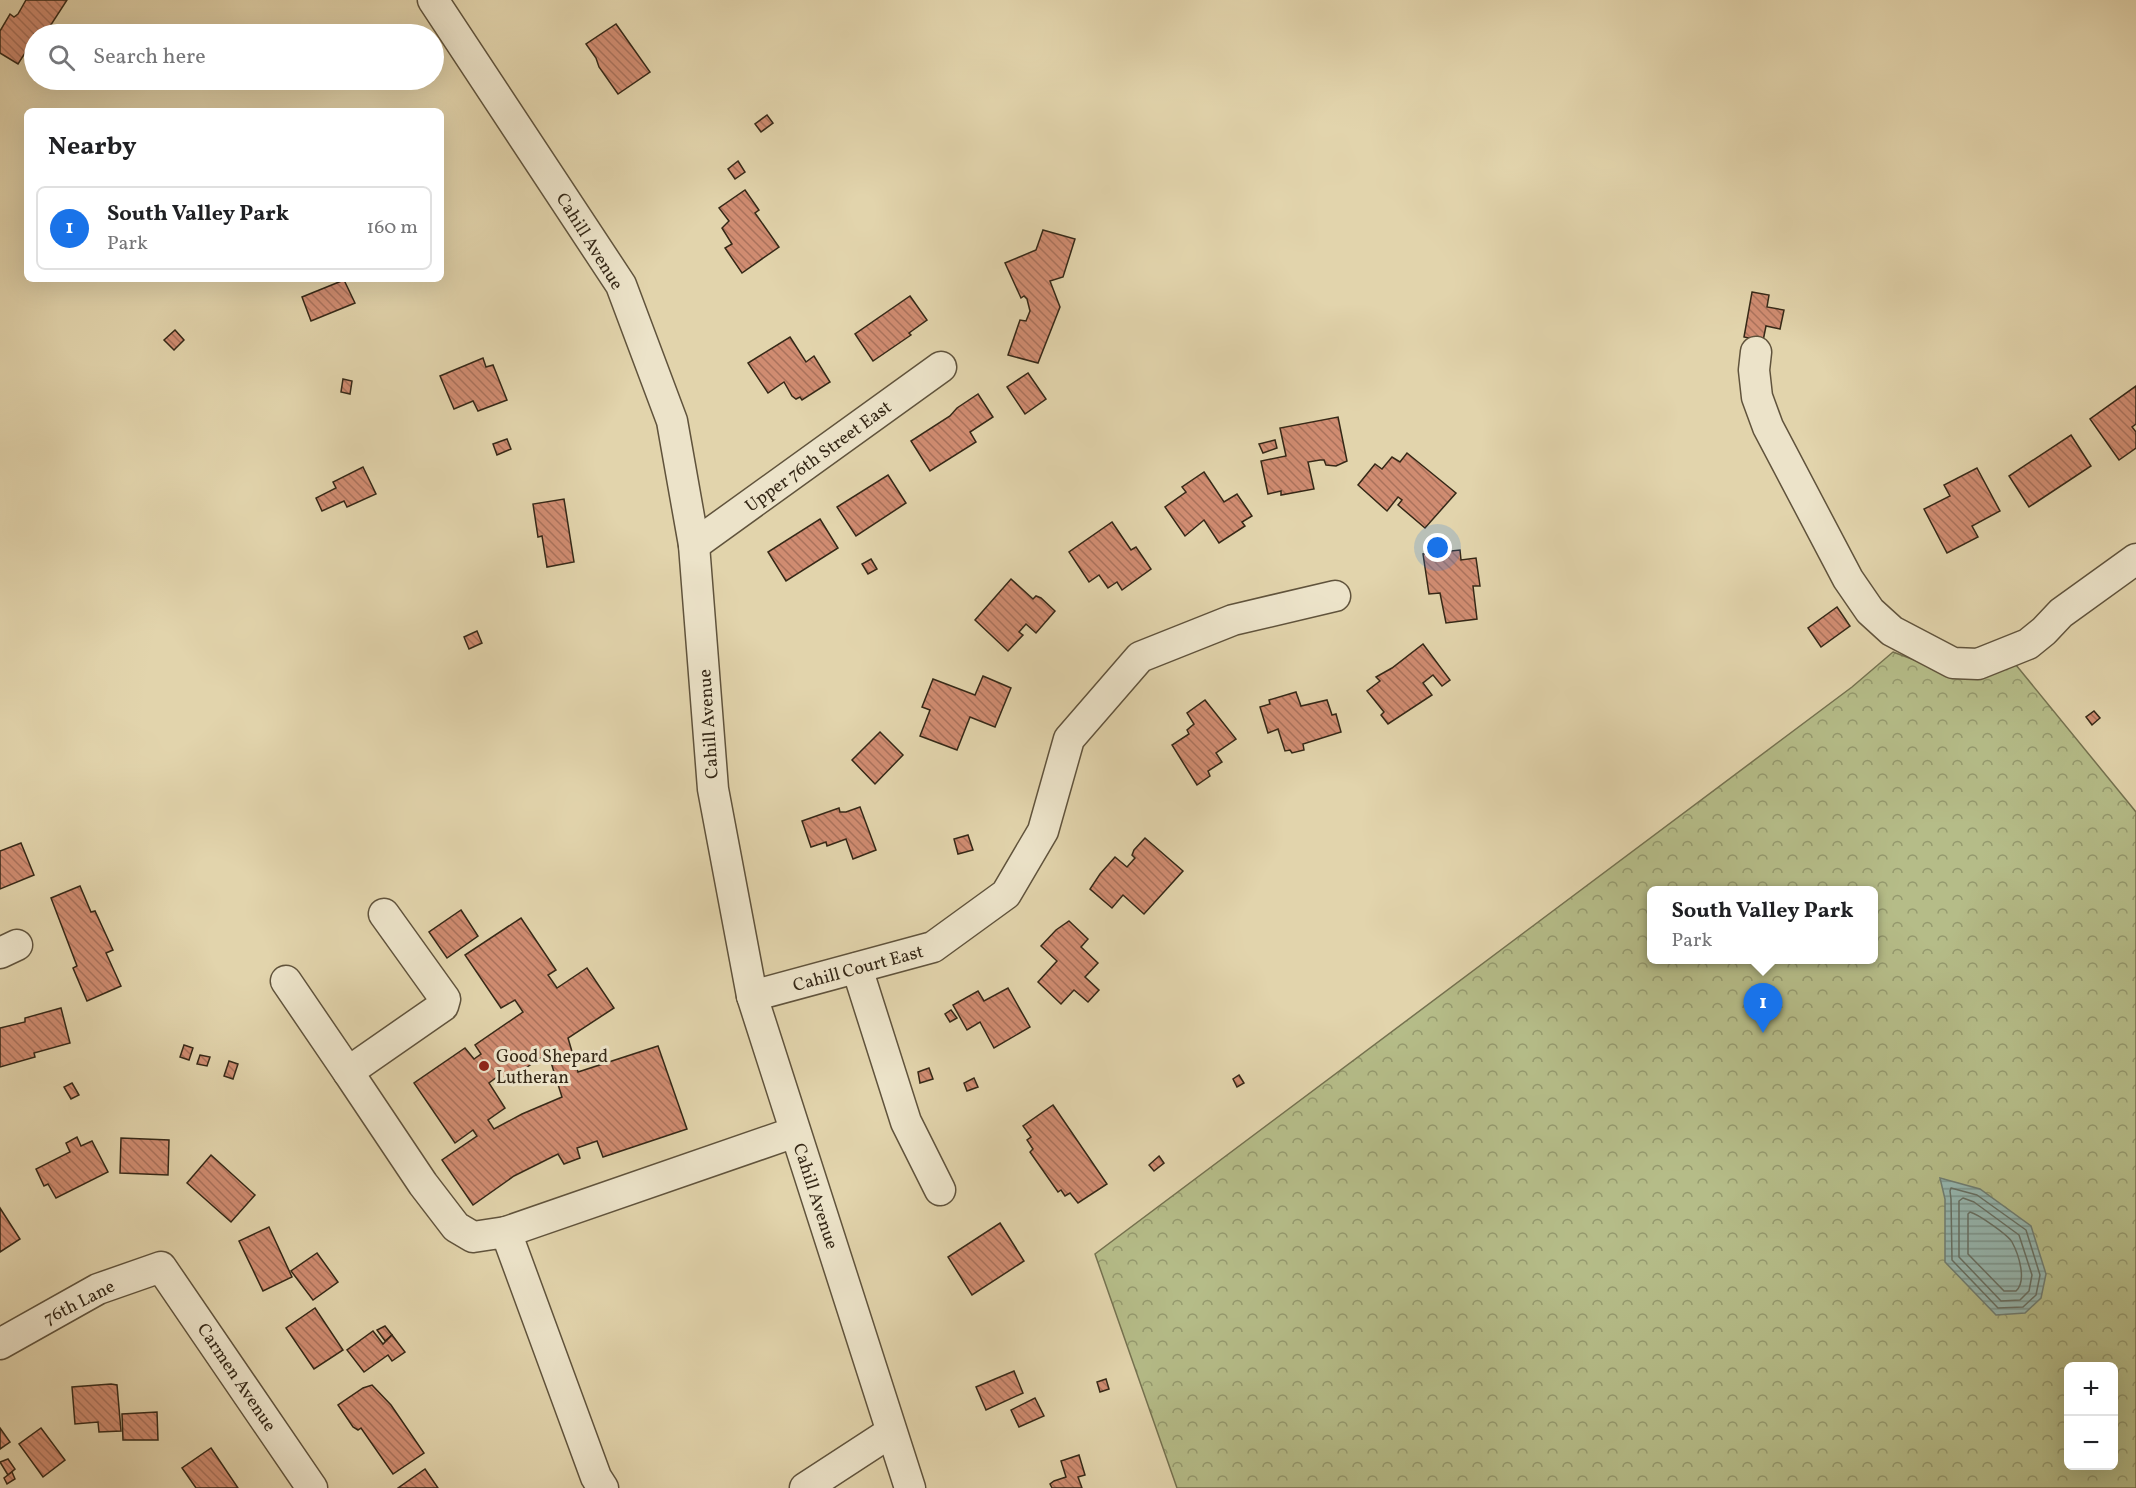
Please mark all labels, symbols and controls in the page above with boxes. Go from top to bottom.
search box [24,24,444,90]
icon: search [45,41,78,74]
text: Search here [93,42,206,73]
text: Nearby [48,129,137,165]
street label: Cahill Avenue [549,188,629,295]
text: South Valley Park [107,199,289,230]
text: 1 [65,214,74,242]
text: 160 m [366,214,418,242]
text: Park [107,230,148,258]
street label: Upper 76th Street East [741,396,897,519]
your location [1423,533,1452,562]
street label: Cahill Avenue [693,668,726,780]
popup [1647,886,1878,964]
text: South Valley Park [1671,896,1854,927]
text: Park [1671,927,1712,955]
street label: Cahill Court East [790,940,926,999]
pin: 1 [1744,984,1782,1033]
place label: Good Shepard Lutheran [496,1045,608,1091]
marker: Good Shepard Lutheran [477,1059,491,1073]
street label: Cahill Avenue [786,1140,843,1253]
street label: 76th Lane [40,1275,120,1332]
street label: Carmen Avenue [190,1319,281,1437]
map controls [2064,1362,2118,1470]
button: + [2064,1362,2118,1416]
button: − [2064,1416,2118,1470]

